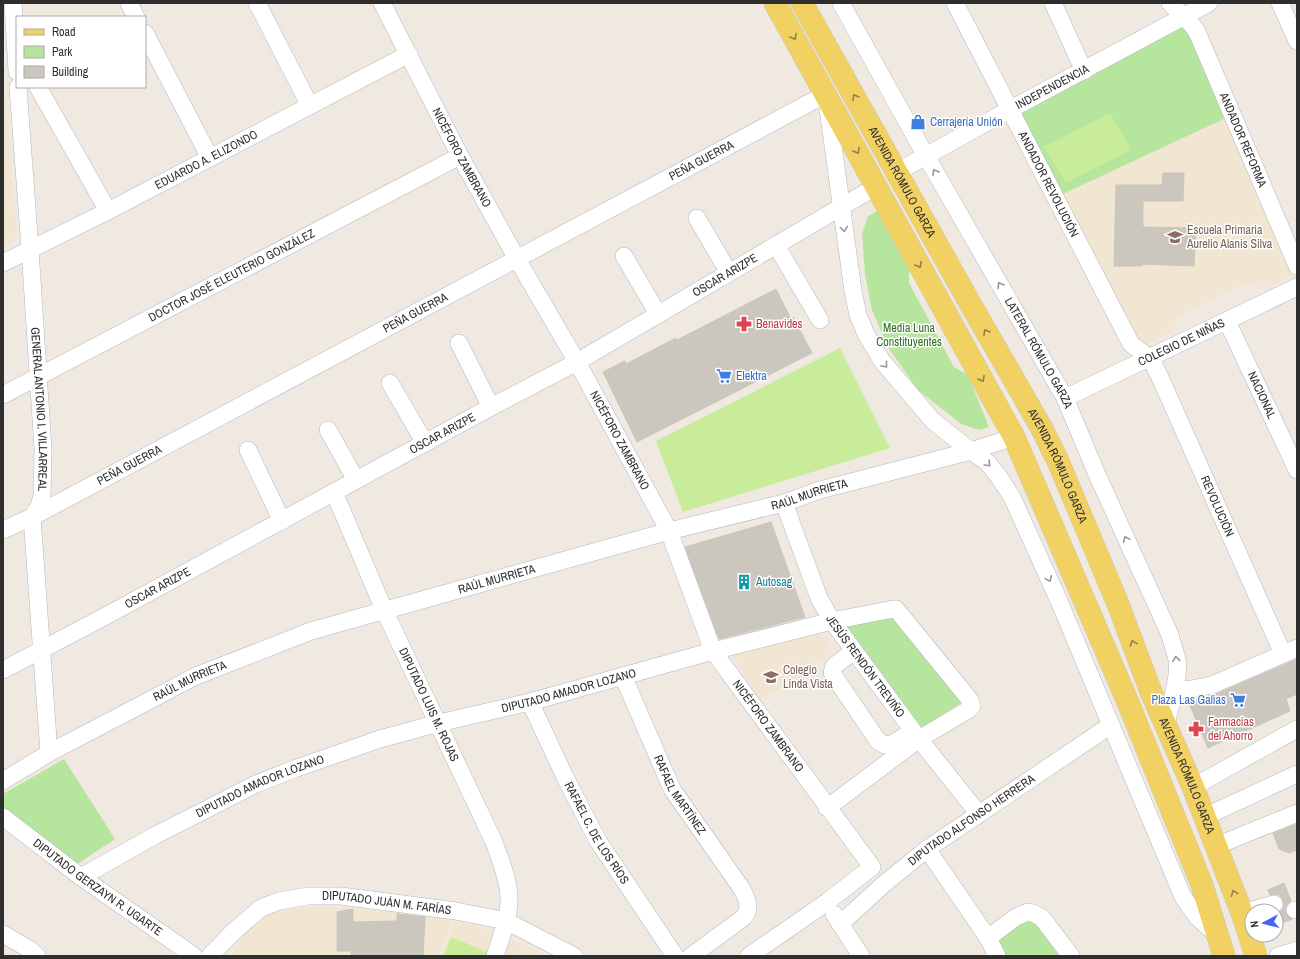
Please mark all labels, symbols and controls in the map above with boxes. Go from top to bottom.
legend [16,16,146,88]
text: Road [52,24,76,40]
one-way arrow [789,33,796,40]
text: Park [52,44,72,60]
street label: INDEPENDENCIA [1013,61,1092,113]
text: Building [52,64,89,80]
street label: ANDADOR REFORMA [1215,89,1271,190]
one-way arrow [852,94,859,101]
street label: NICÉFORO ZAMBRANO [429,105,495,211]
shop icon: Cerrajería Unión [909,113,927,131]
place label: Cerrajería Unión [930,114,1003,130]
street label: AVENIDA RÓMULO GARZA [864,123,940,241]
street label: EDUARDO A. ELIZONDO [152,126,261,193]
street label: ANDADOR REVOLUCIÓN [1014,128,1083,240]
street label: PEÑA GUERRA [666,137,737,184]
one-way arrow [852,147,860,154]
one-way arrow [933,169,940,176]
place label: Escuela Primaria Aurelio Alanis Silva [1186,222,1273,252]
street label: DOCTOR JOSÉ ELEUTERIO GONZÁLEZ [146,225,317,325]
one-way arrow [839,226,848,232]
school or university icon: Escuela Primaria Aurelio Alanis Silva [1166,228,1184,246]
street label: OSCAR ARIZPE [690,250,760,301]
one-way arrow [915,261,922,268]
one-way arrow [998,282,1005,289]
street label: PEÑA GUERRA [380,289,451,337]
street label: LATERAL RÓMULO GARZA [1001,294,1077,411]
pharmacy icon: Benavides [735,315,753,333]
street label: COLEGIO DE NIÑAS [1135,315,1228,370]
place label: Benavides [756,316,803,332]
park label: Media Luna Constituyentes [876,320,942,350]
street label: GENERAL ANTONIO I. VILLARREAL [27,327,51,492]
one-way arrow [984,329,991,336]
one-way arrow [881,360,888,368]
supermarket icon: Elektra [715,367,733,385]
place label: Elektra [736,368,767,384]
street label: NACIONAL [1244,369,1280,422]
one-way arrow [977,375,985,382]
street label: NICÉFORO ZAMBRANO [586,388,653,493]
street label: AVENIDA RÓMULO GARZA [1024,405,1091,526]
street label: OSCAR ARIZPE [407,409,478,458]
street label: PEÑA GUERRA [94,441,165,489]
one-way arrow [983,460,991,467]
street label: REVOLUCIÓN [1197,473,1238,539]
street label: RAÚL MURRIETA [769,475,850,514]
one-way arrow [1123,535,1131,543]
street label: RAÚL MURRIETA [456,561,537,598]
street label: OSCAR ARIZPE [122,563,193,612]
building icon: Autosag [735,573,753,591]
place label: Autosag [755,574,793,590]
one-way arrow [1044,574,1052,582]
street label: JESÚS RENDÓN TREVIÑO [822,612,909,721]
one-way arrow [1129,639,1137,646]
street label: DIPUTADO LUIS M. ROJAS [395,645,463,765]
one-way arrow [1172,655,1181,662]
street label: RAÚL MURRIETA [150,657,229,705]
place label: Colegio Linda Vista [783,662,833,692]
street label: DIPUTADO AMADOR LOZANO [500,665,638,716]
school or university icon: Colegio Linda Vista [762,668,780,686]
street label: NICÉFORO ZAMBRANO [729,677,808,776]
supermarket icon: Plaza Las Galias [1229,691,1247,709]
place label: Plaza Las Galias [1152,692,1226,708]
street label: AVENIDA RÓMULO GARZA [1155,714,1219,837]
place label: Farmacias del Ahorro [1208,714,1254,744]
pharmacy icon: Farmacias del Ahorro [1187,720,1205,738]
street label: DIPUTADO AMADOR LOZANO [193,751,327,821]
street label: RAFAEL MARTÍNEZ [650,752,710,838]
street label: DIPUTADO ALFONSO HERRERA [905,770,1038,869]
street label: RAFAEL C. DE LOS RÍOS [561,779,633,887]
street label: DIPUTADO GERZAYN R. UGARTE [30,835,166,939]
street label: DIPUTADO JUÁN M. FARÍAS [322,888,453,918]
one-way arrow [1230,889,1239,896]
north arrow [1244,903,1284,943]
text: N [1247,920,1261,928]

